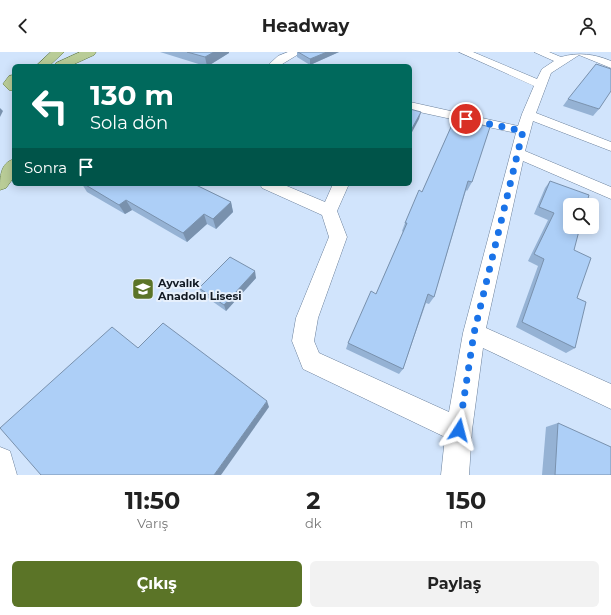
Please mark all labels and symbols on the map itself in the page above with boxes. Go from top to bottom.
pin [449,102,483,136]
school or university icon: Ayvalık Anadolu Lisesi [130,276,156,302]
place label: Ayvalık Anadolu Lisesi [157,276,242,303]
position arrow [438,409,480,451]

